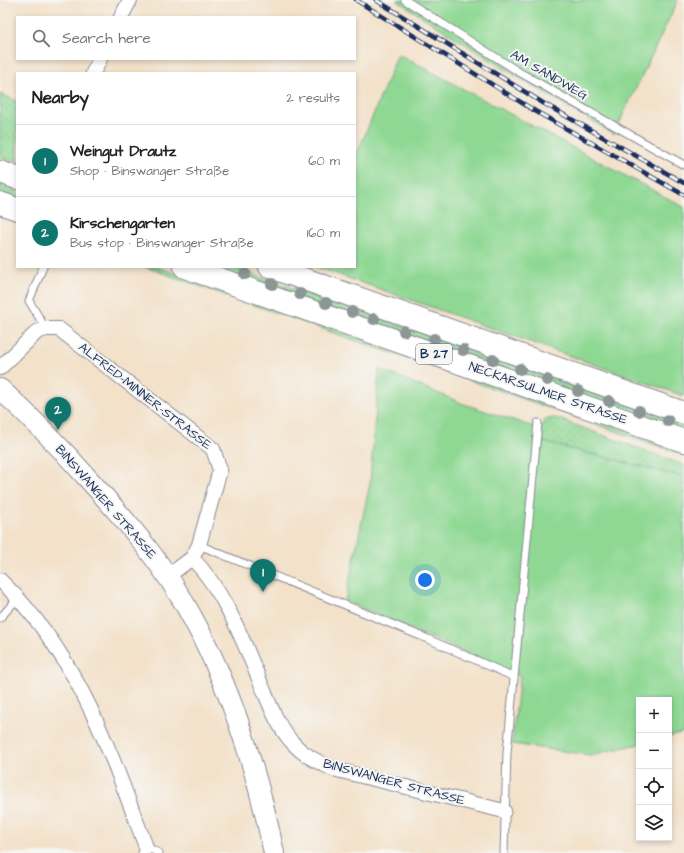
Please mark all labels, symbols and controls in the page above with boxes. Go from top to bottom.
search box [16,16,356,60]
icon: search [30,27,52,49]
text: Search here [62,28,151,49]
street label: AM SANDWEG [507,46,591,104]
text: Nearby [32,86,89,110]
text: 2 results [286,89,340,107]
text: Weingut Drautz [70,141,176,162]
text: 1 [44,152,46,170]
text: 60 m [308,152,340,170]
text: Shop · Binswanger Straße [70,162,229,180]
text: Kirschengarten [70,213,175,234]
text: 2 [41,224,49,242]
text: 160 m [307,224,340,242]
text: Bus stop · Binswanger Straße [70,234,254,252]
street label: ALFRED-MINNER-STRASSE [75,338,215,454]
road number: B 27 [416,344,452,364]
street label: NECKARSULMER STRASSE [466,357,630,429]
pin: 2 [45,397,71,430]
street label: BINSWANGER STRASSE [51,441,161,563]
pin: 1 [250,559,276,592]
your location [415,570,435,590]
map controls [636,697,672,841]
button: + [636,697,672,733]
button: − [636,733,672,769]
street label: BINSWANGER STRASSE [321,754,467,810]
button: locate [636,769,672,805]
button: layers [636,805,672,841]

